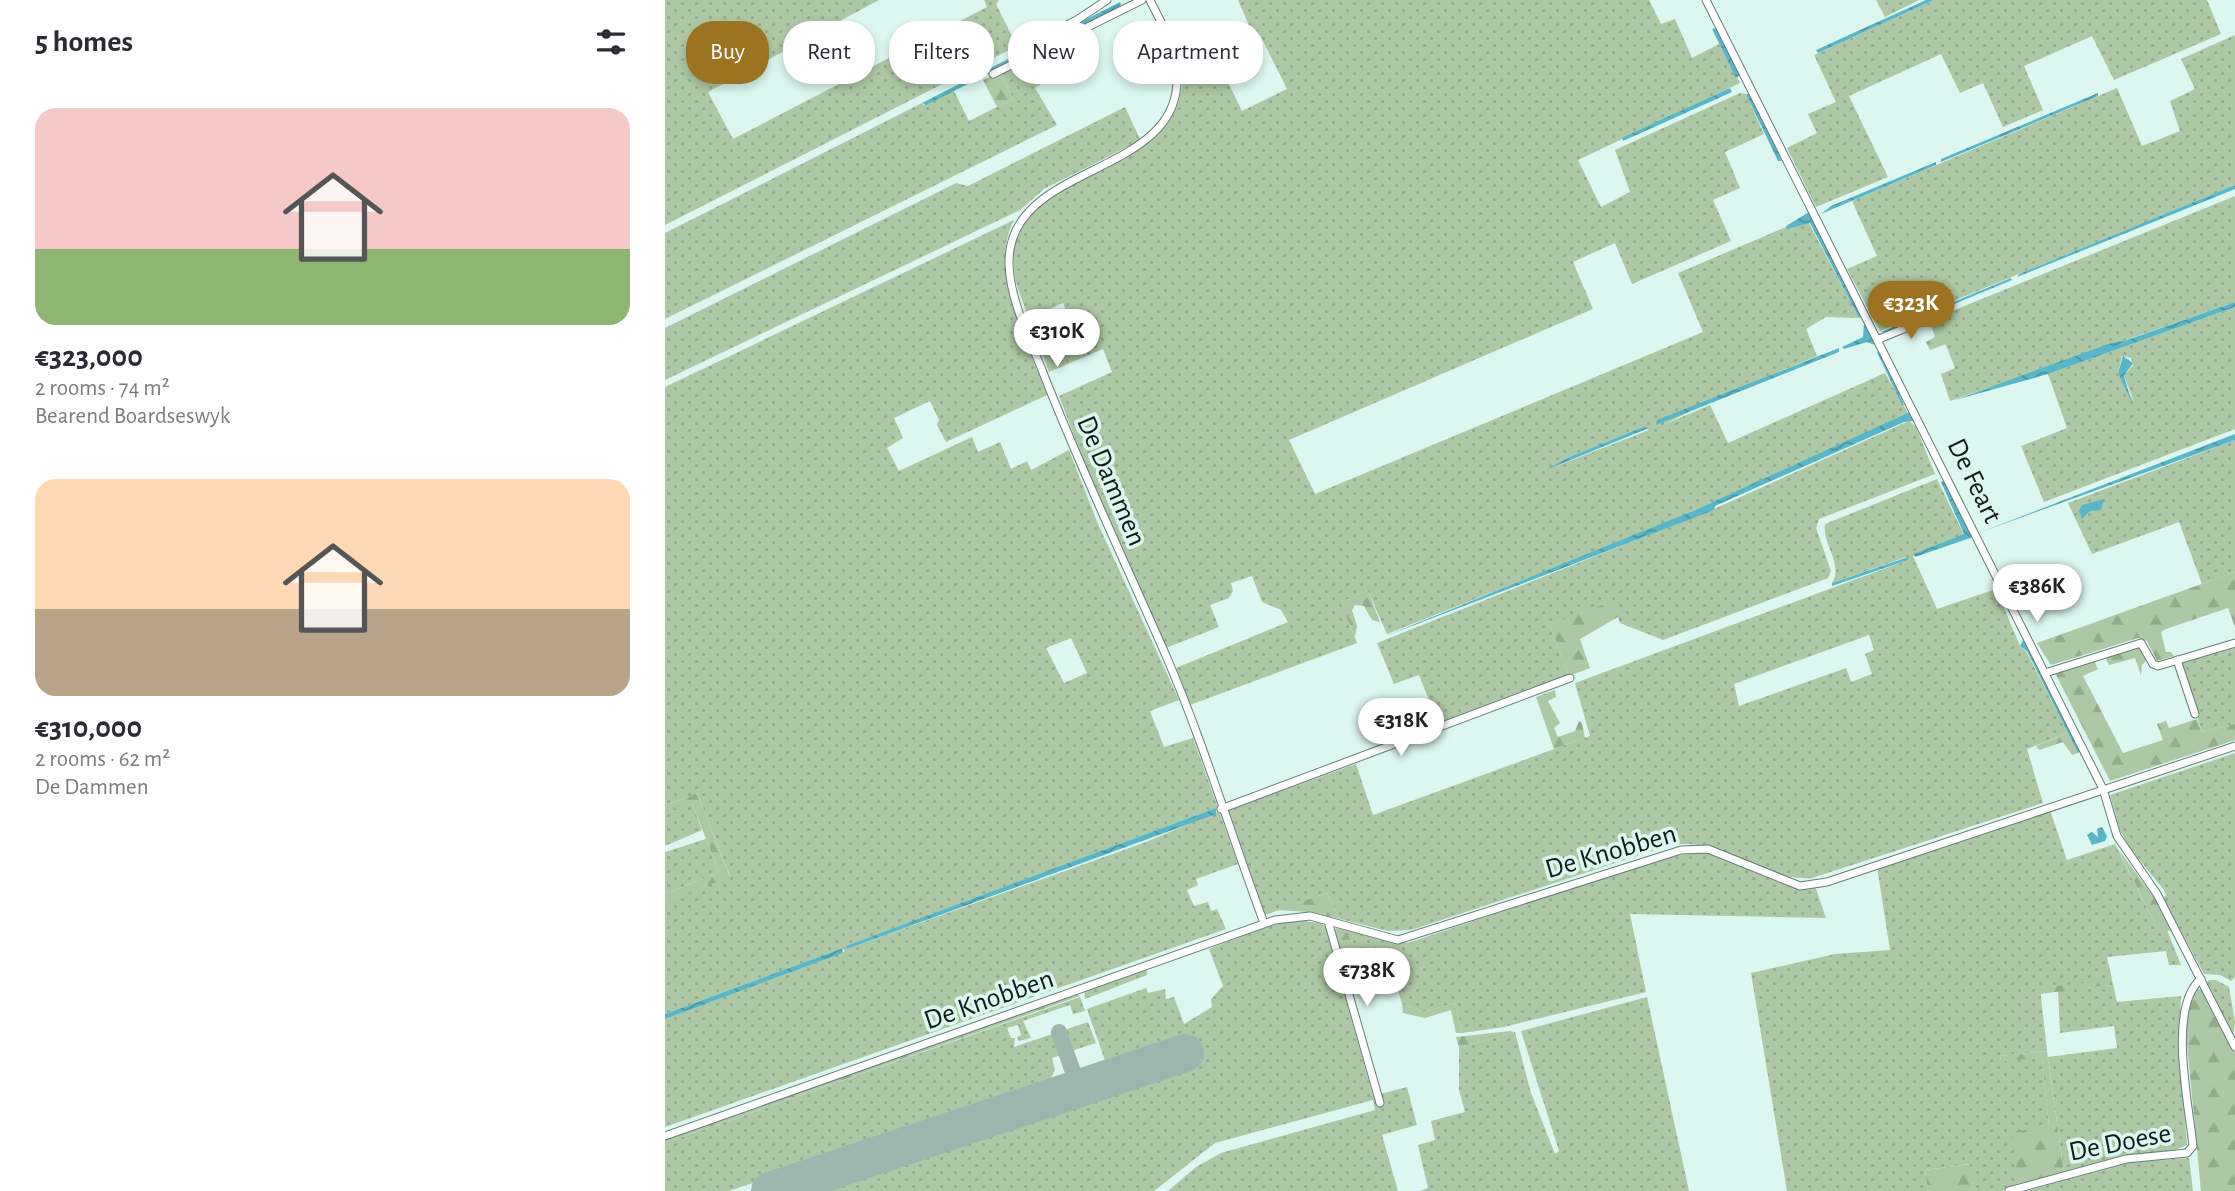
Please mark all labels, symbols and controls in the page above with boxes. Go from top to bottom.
chip: Buy [686,21,769,84]
chip: Rent [783,21,875,84]
chip: Filters [889,21,994,84]
chip: New [1008,21,1099,84]
chip: Apartment [1113,21,1263,84]
icon: filters [592,23,630,61]
text: 5 homes [35,27,133,57]
icon: home [270,154,396,280]
pin: €323K [1862,282,1960,341]
text: €323K [1884,292,1938,315]
pin: €310K [1008,310,1106,369]
text: €310K [1030,320,1084,343]
text: €323,000 [35,342,143,372]
text: 2 rooms · 74 m² [35,377,170,400]
text: Bearend Boardseswyk [35,405,230,428]
street label: De Dammen [1071,412,1151,550]
street label: De Feart [1942,434,2006,528]
icon: home [270,525,396,651]
pin: €386K [1988,564,2086,624]
text: €386K [2009,575,2065,598]
pin: €318K [1352,698,1450,758]
text: €318K [1374,709,1428,732]
text: €310,000 [35,713,142,743]
text: 2 rooms · 62 m² [35,748,170,771]
text: De Dammen [35,776,149,799]
street label: De Knobben [1542,820,1680,884]
pin: €738K [1318,948,1416,1008]
text: €738K [1339,959,1395,982]
street label: De Knobben [921,965,1057,1035]
street label: De Doese [2066,1119,2174,1167]

